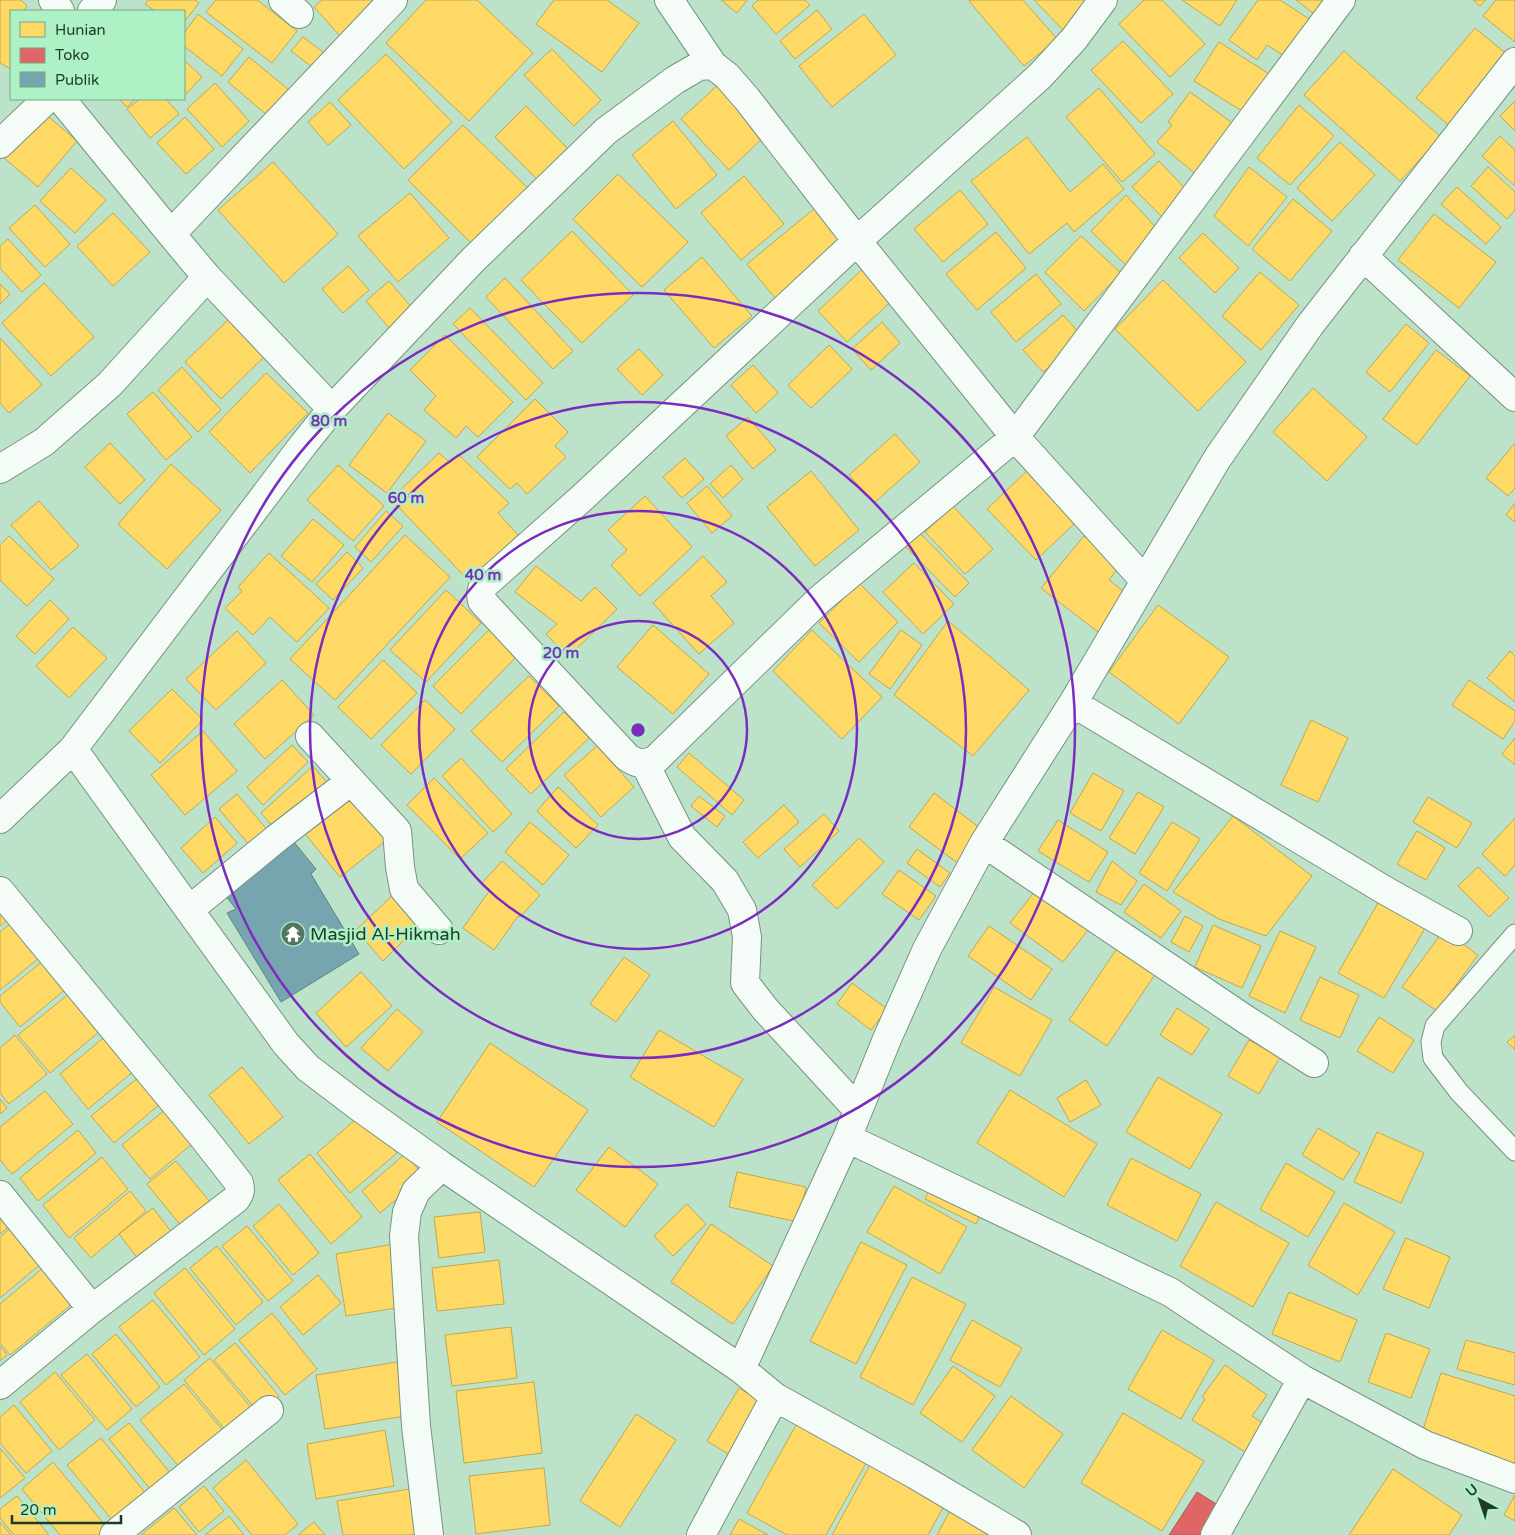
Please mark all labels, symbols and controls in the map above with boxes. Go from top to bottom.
legend [10,10,185,100]
text: Hunian [55,21,106,39]
text: Toko [55,46,89,64]
text: Publik [55,71,99,89]
text: 80 m [311,412,347,430]
text: 60 m [388,489,424,507]
text: 40 m [465,566,501,584]
text: 20 m [543,644,579,662]
centre of rings [629,721,647,739]
temple icon: Masjid Al-Hikmah [280,921,306,947]
place label: Masjid Al-Hikmah [310,923,461,945]
north arrow [1455,1475,1505,1525]
text: U [1462,1480,1481,1500]
scale bar [12,1492,121,1524]
text: 20 m [20,1501,57,1519]

